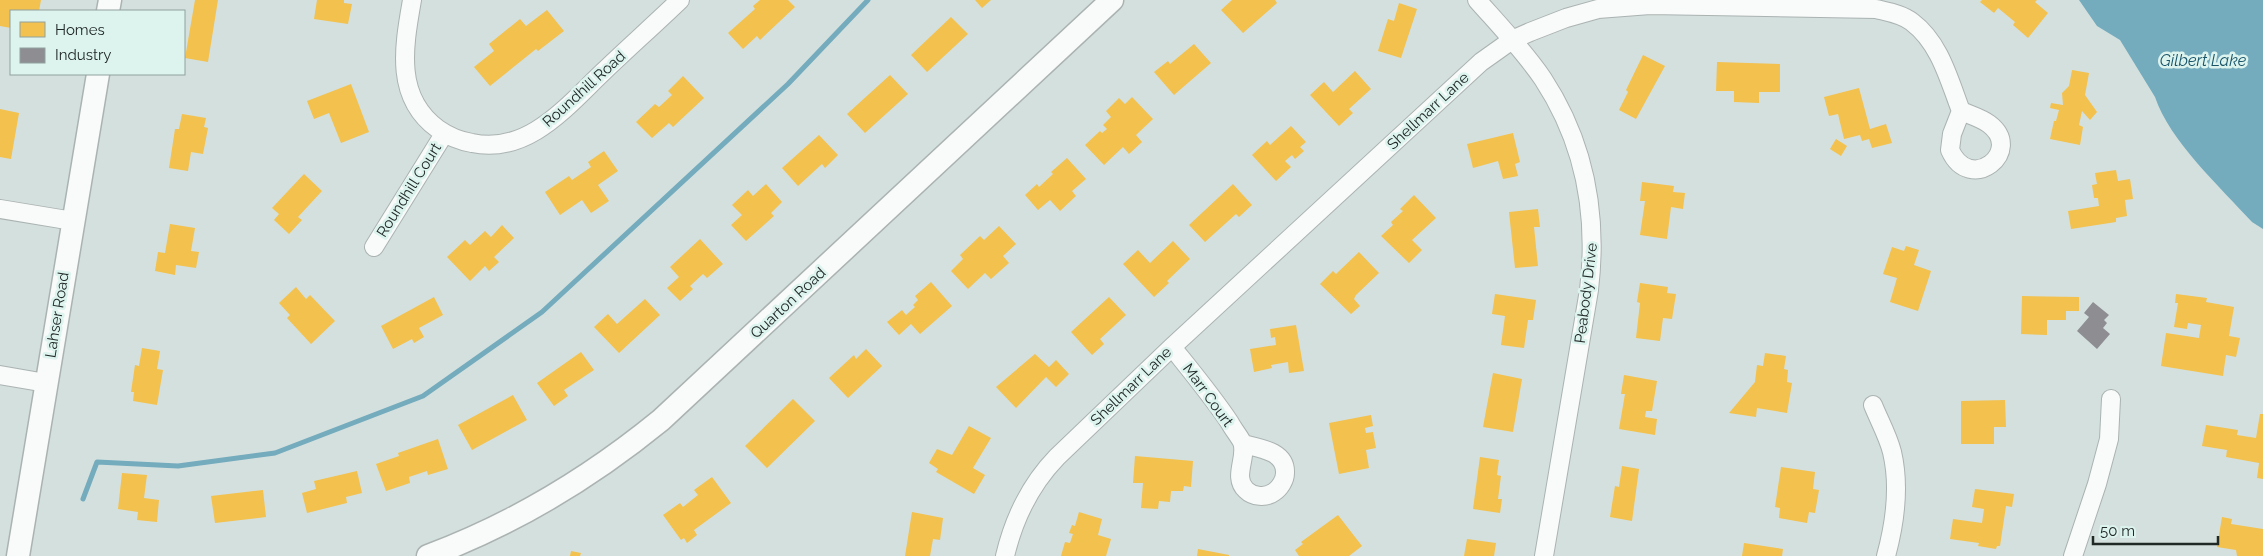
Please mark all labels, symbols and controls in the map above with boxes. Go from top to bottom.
legend [10,10,185,75]
text: Homes [55,21,105,39]
text: Industry [55,46,111,64]
street label: Roundhill Road [539,47,629,131]
water label: Gilbert Lake [2160,51,2247,70]
street label: Shellmarr Lane [1383,68,1473,153]
street label: Roundhill Court [373,140,445,240]
street label: Peabody Drive [1571,242,1601,344]
street label: Quarton Road [747,264,829,342]
street label: Lahser Road [41,271,73,359]
street label: Shellmarr Lane [1087,343,1175,429]
street label: Marr Court [1179,360,1237,430]
scale bar [2093,514,2218,546]
text: 50 m [2100,522,2135,540]

